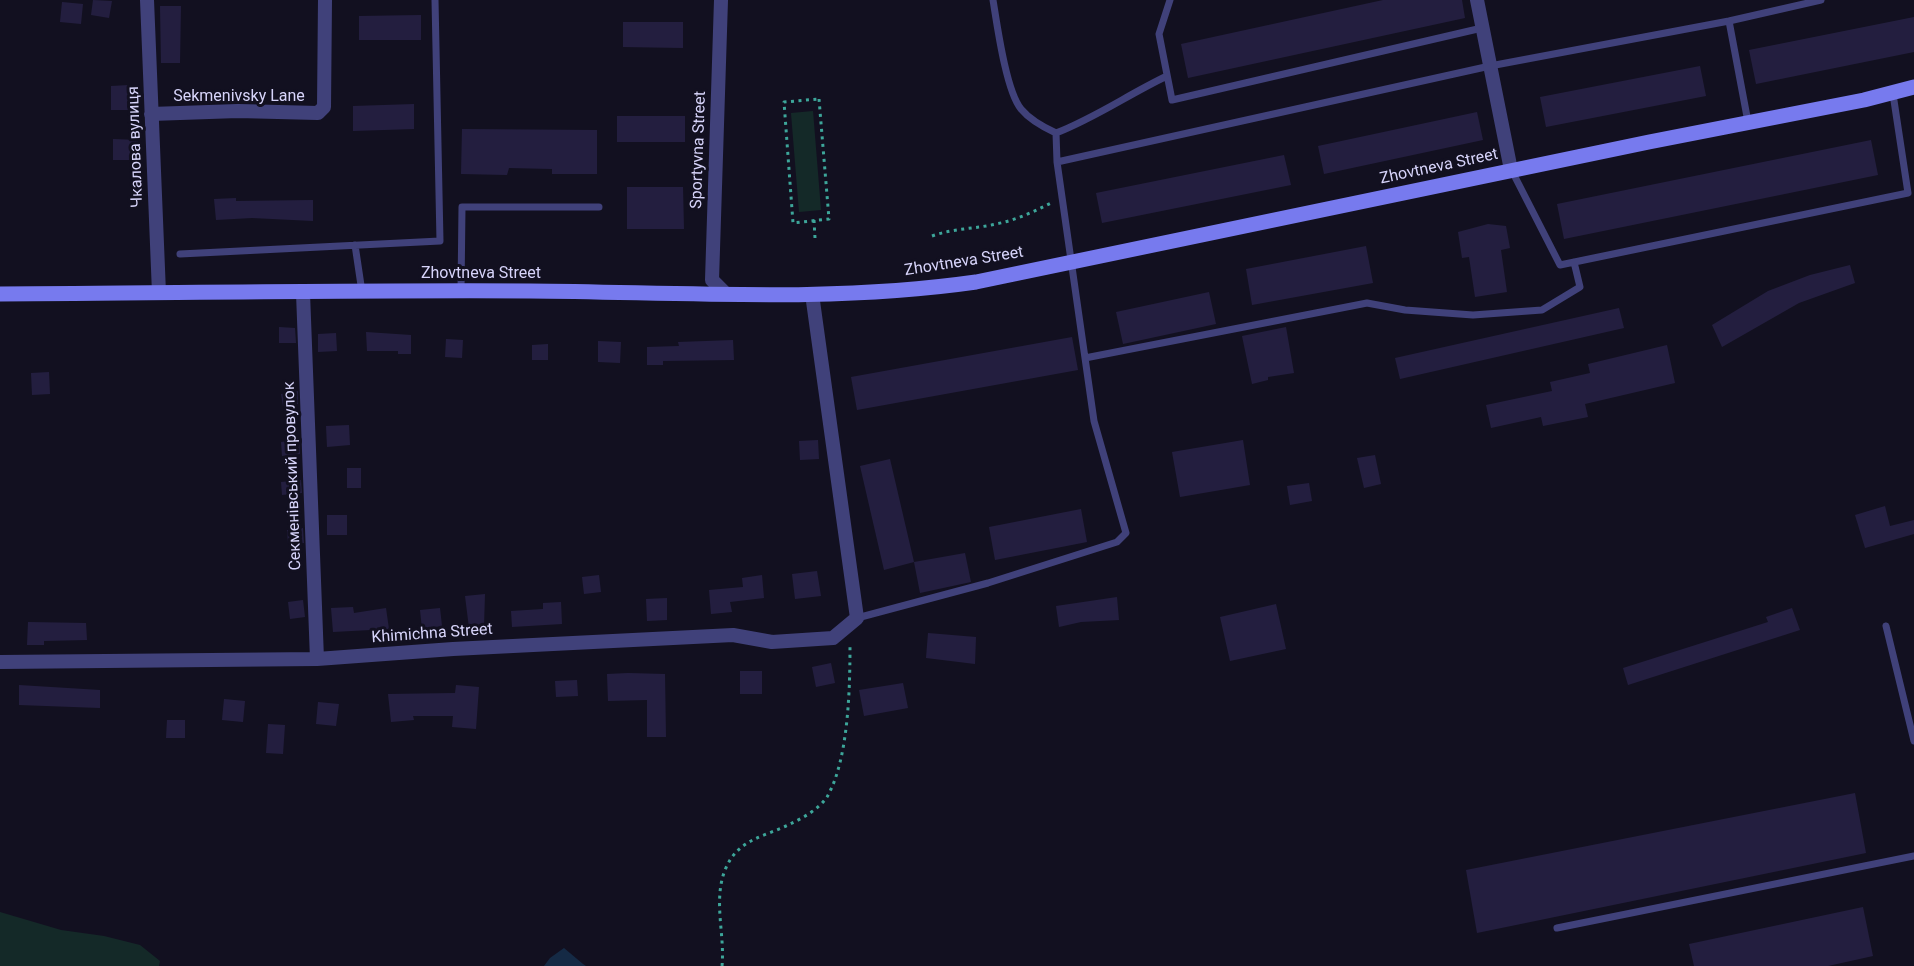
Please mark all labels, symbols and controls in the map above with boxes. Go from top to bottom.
street label: Чкалова вулиця [124,86,148,208]
street label: Sekmenivsky Lane [173,87,305,107]
street label: Sportyvna Street [687,91,711,209]
street label: Zhovtneva Street [1378,145,1500,189]
street label: Zhovtneva Street [903,243,1025,281]
street label: Zhovtneva Street [421,264,541,284]
street label: Секменівський провулок [280,381,306,571]
street label: Khimichna Street [371,620,493,648]

